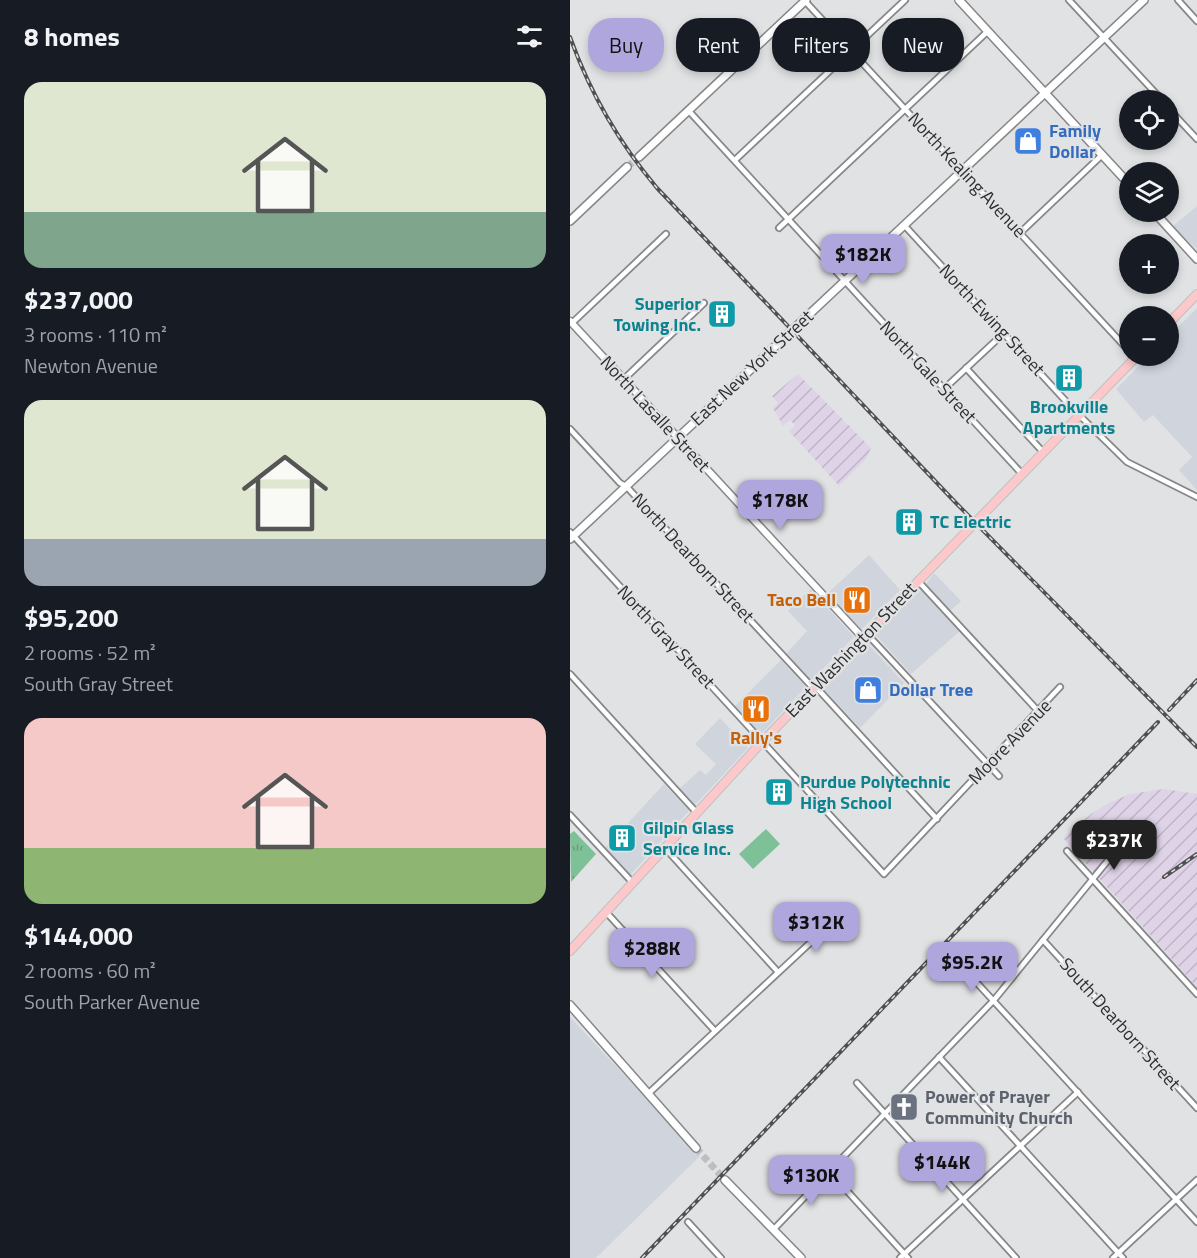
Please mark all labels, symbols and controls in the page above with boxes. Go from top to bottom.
text: 8 homes [24,17,120,56]
chip: Buy [588,18,664,72]
chip: Rent [676,18,760,72]
chip: Filters [772,18,870,72]
chip: New [882,18,964,72]
icon: filters [513,20,546,53]
map controls [1119,90,1179,366]
button: locate [1119,90,1179,150]
street label: North Kealing Avenue [902,106,1033,244]
place label: Family Dollar [1049,117,1101,165]
icon: home [231,121,339,229]
shop icon: Family Dollar [1012,125,1044,157]
button: layers [1119,162,1179,222]
pin: $182K [821,234,905,285]
button: + [1119,234,1179,294]
text: $182K [835,238,891,269]
street label: North Ewing Street [933,258,1052,382]
text: $237,000 [24,280,133,319]
place label: Superior Towing Inc. [613,290,701,338]
building icon: Superior Towing Inc. [706,298,738,330]
street label: East New York Street [684,303,820,432]
button: − [1119,306,1179,366]
street label: North Gale Street [874,314,984,429]
text: 3 rooms · 110 m² [24,319,167,350]
street label: North Lasalle Street [594,349,717,478]
text: Newton Avenue [24,350,158,381]
building icon: Brookville Apartments [1053,362,1085,394]
place label: Brookville Apartments [1023,393,1115,441]
icon: home [231,439,339,547]
pin: $178K [738,480,822,531]
text: $178K [752,484,808,515]
street label: North Dearborn Street [626,487,761,629]
building icon: TC Electric [893,506,925,538]
place label: TC Electric [930,508,1011,535]
street label: East Washington Street [779,575,923,723]
street label: North Gray Street [611,579,722,695]
restaurant icon: Taco Bell [841,584,873,616]
place label: Taco Bell [767,586,836,613]
text: $95,200 [24,598,118,637]
text: 2 rooms · 52 m² [24,637,156,668]
text: South Gray Street [24,668,173,699]
shop icon: Dollar Tree [852,674,884,706]
place label: Dollar Tree [889,676,973,703]
restaurant icon: Rally's [740,693,772,725]
street label: Moore Avenue [962,693,1057,790]
place label: Rally's [730,724,782,751]
icon: home [231,757,339,865]
place label: Purdue Polytechnic High School [800,768,951,816]
building icon: Purdue Polytechnic High School [763,776,795,808]
place label: Gilpin Glass Service Inc. [643,814,734,862]
pin: $237K [1072,820,1156,871]
building icon: Gilpin Glass Service Inc. [606,822,638,854]
text: $237K [1086,824,1142,855]
pin: $312K [774,902,858,953]
text: $312K [788,906,844,937]
text: $144,000 [24,916,133,955]
pin: $288K [610,928,694,979]
text: $288K [624,932,680,963]
pin: $95.2K [923,942,1021,993]
text: $95.2K [941,946,1003,977]
street label: South Dearborn Street [1053,951,1188,1096]
text: 2 rooms · 60 m² [24,955,156,986]
text: South Parker Avenue [24,986,200,1017]
place label: Power of Prayer Community Church [925,1083,1073,1131]
church icon: Power of Prayer Community Church [888,1091,920,1123]
pin: $144K [900,1142,984,1193]
text: $144K [914,1146,970,1177]
pin: $130K [769,1155,853,1206]
text: $130K [783,1159,839,1190]

